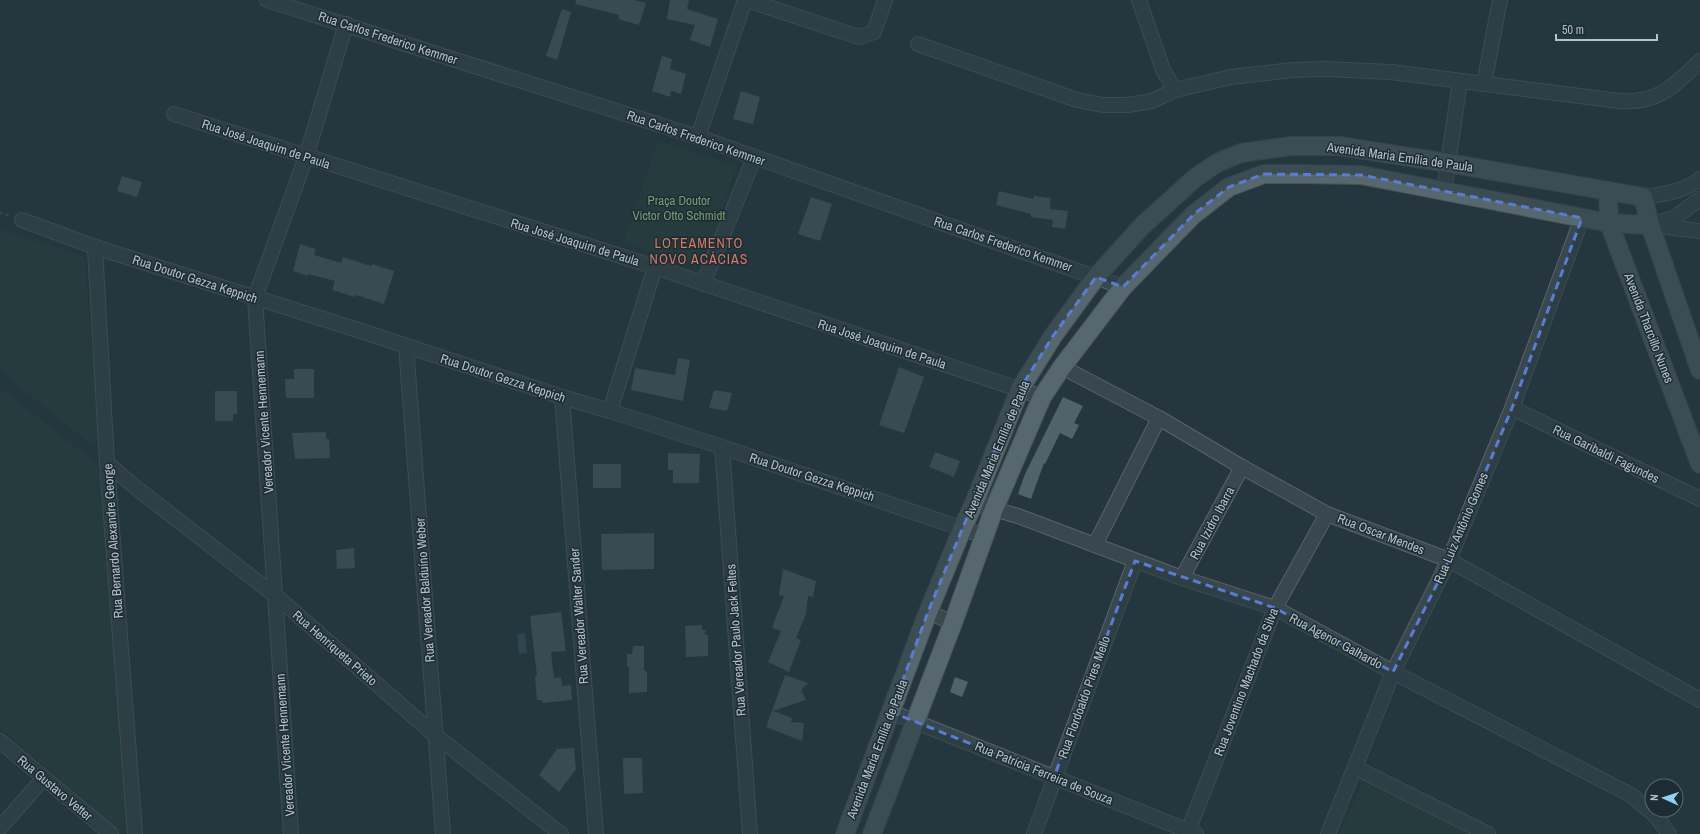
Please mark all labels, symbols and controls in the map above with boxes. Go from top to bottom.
street label: Rua Carlos Frederico Kemmer [316,7,460,69]
scale bar [1556,16,1657,42]
text: 50 m [1562,22,1584,38]
street label: Rua Carlos Frederico Kemmer [625,106,768,170]
street label: Rua José Joaquim de Paula [200,115,332,173]
street label: Avenida Maria Emília de Paula [1325,138,1474,176]
park label: Praça Doutor Victor Otto Schmidt [633,192,725,224]
street label: Rua Carlos Frederico Kemmer [932,212,1075,276]
street label: Rua José Joaquim de Paula [508,214,642,270]
district label: LOTEAMENTO NOVO ACÁCIAS [650,234,748,268]
street label: Rua Doutor Gezza Keppich [130,251,260,307]
street label: Avenida Tharcillo Nunes [1620,270,1678,385]
street label: Rua José Joaquim de Paula [816,315,948,373]
street label: Vereador Vicente Hennemann [251,350,277,494]
street label: Rua Doutor Gezza Keppich [438,350,568,406]
street label: Avenida Maria Emília de Paula [960,378,1034,521]
street label: Rua Garibaldi Fagundes [1550,421,1662,487]
street label: Rua Doutor Gezza Keppich [747,449,877,505]
street label: Rua Bernardo Alexandre George [99,463,127,619]
street label: Rua Luiz Antônio Gomes [1430,470,1492,586]
street label: Rua Izidro Ibarra [1186,484,1238,562]
street label: Rua Oscar Mendes [1335,510,1427,558]
street label: Rua Vereador Balduíno Weber [411,517,439,663]
street label: Rua Vereador Walter Sander [566,547,592,685]
street label: Rua Vereador Paulo Jack Feltes [722,563,750,717]
street label: Rua Joventino Machado da Silva [1210,606,1282,758]
street label: Rua Henriqueta Prieto [289,607,381,689]
street label: Rua Agenor Galhardo [1286,609,1386,673]
street label: Rua Flordoaldo Pires Mello [1054,633,1114,761]
street label: Vereador Vicente Hennemann [272,673,298,817]
street label: Avenida Maria Emília de Paula [842,677,911,822]
street label: Rua Patrícia Ferreira de Souza [972,737,1116,809]
street label: Rua Gustavo Vetter [14,752,96,825]
north arrow [1644,778,1684,818]
text: N [1647,794,1661,801]

